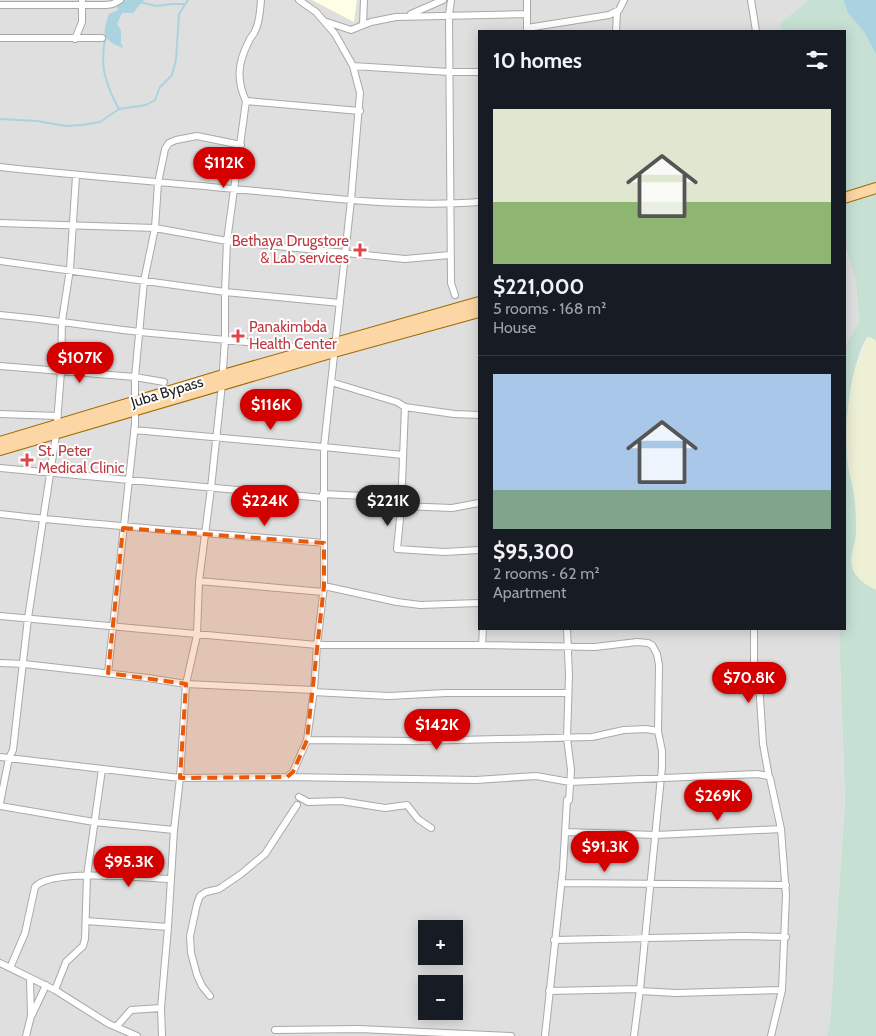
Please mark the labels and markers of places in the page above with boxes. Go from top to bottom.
pin: $112K [189,146,259,189]
place label: Bethaya Drugstore & Lab services [232,232,349,267]
marker: Bethaya Drugstore & Lab services [353,243,367,257]
place label: Panakimbda Health Center [249,318,337,353]
marker: Panakimbda Health Center [231,329,245,343]
pin: $107K [45,342,115,384]
pin: $116K [236,388,306,431]
place label: St. Peter Medical Clinic [38,442,125,477]
marker: St. Peter Medical Clinic [20,453,34,467]
pin: $224K [230,484,300,527]
pin: $221K [353,484,423,527]
pin: $70.8K [708,662,790,704]
pin: $142K [402,708,472,751]
pin: $269K [683,780,753,822]
pin: $91.3K [564,830,646,873]
pin: $95.3K [88,846,170,888]

